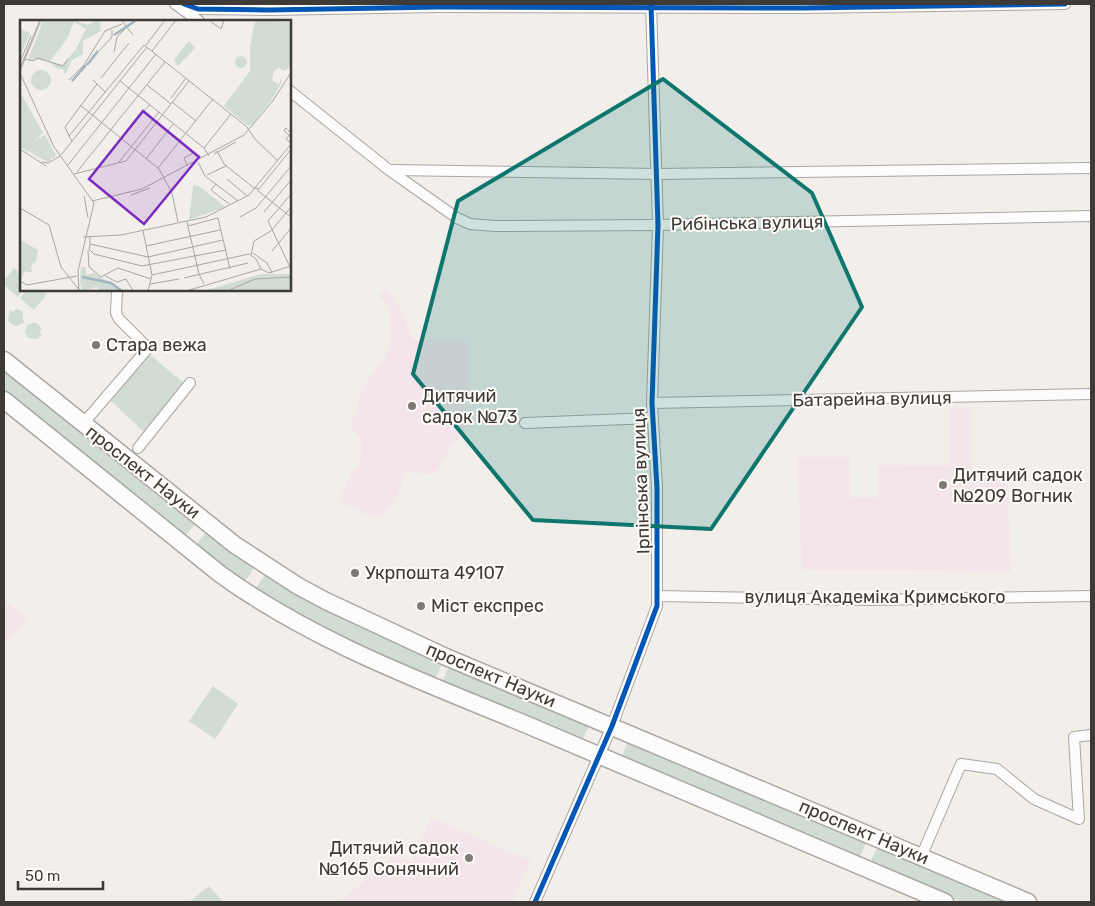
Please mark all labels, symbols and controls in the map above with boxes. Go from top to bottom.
inset map [20,20,291,291]
street label: Рибінська вулиця [670,211,824,235]
place label: Стара вежа [106,334,207,356]
marker: Стара вежа [90,339,102,351]
place label: Дитячий садок №73 [422,385,518,428]
street label: Батарейна вулиця [792,387,952,411]
marker: Дитячий садок №73 [406,400,418,412]
street label: Ірпінська вулиця [627,408,655,554]
street label: проспект Науки [81,421,205,523]
place label: Дитячий садок №209 Вогник [953,464,1083,507]
marker: Дитячий садок №209 Вогник [937,479,949,491]
place label: Укрпошта 49107 [365,562,504,584]
marker: Укрпошта 49107 [349,567,361,579]
street label: вулиця Академіка Кримського [744,586,1006,608]
place label: Міст експрес [431,595,544,617]
marker: Міст експрес [415,600,427,612]
street label: проспект Науки [423,638,559,712]
street label: проспект Науки [796,795,932,869]
place label: Дитячий садок №165 Сонячний [319,837,459,880]
marker: Дитячий садок №165 Сонячний [463,852,475,864]
scale bar [18,858,102,890]
text: 50 m [25,867,60,885]

